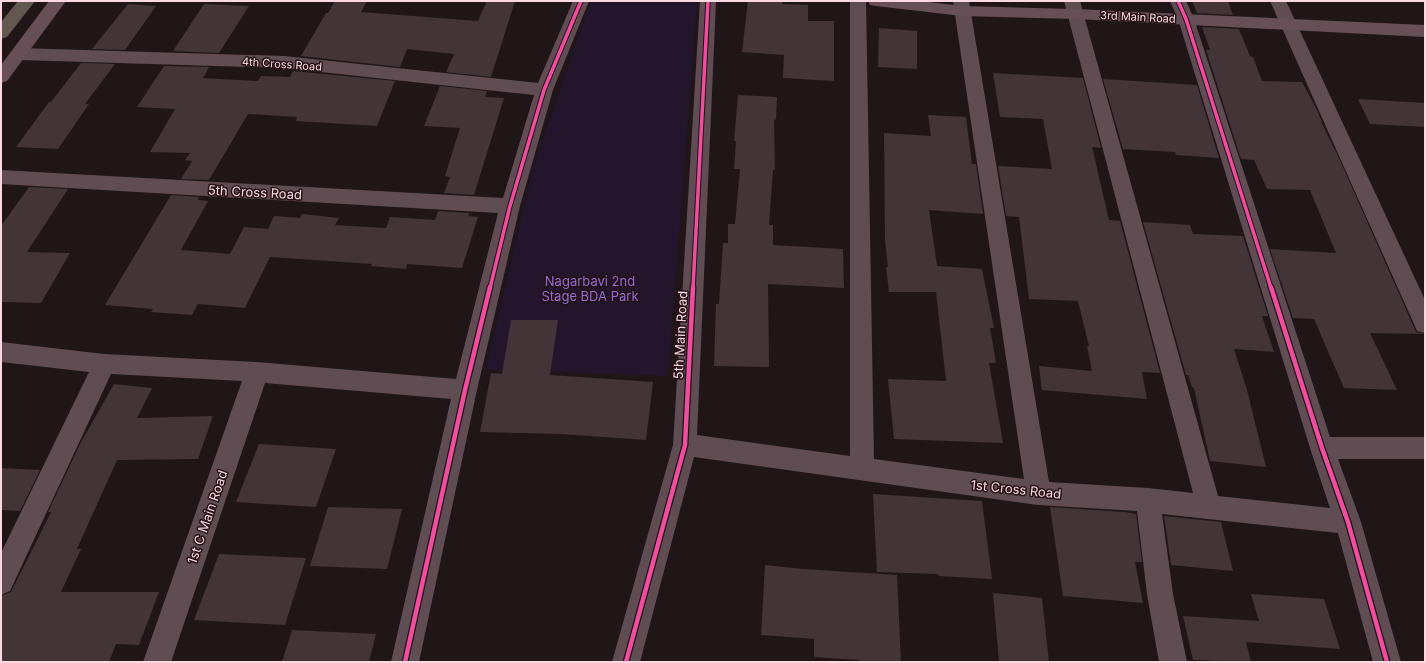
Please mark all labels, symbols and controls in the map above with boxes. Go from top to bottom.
street label: 3rd Main Road [1100,8,1176,26]
street label: 4th Cross Road [242,54,322,74]
street label: 5th Cross Road [208,182,302,202]
park label: Nagarbavi 2nd Stage BDA Park [541,273,639,304]
street label: 5th Main Road [670,290,690,380]
street label: 1st C Main Road [183,468,231,566]
street label: 1st Cross Road [970,476,1062,502]

